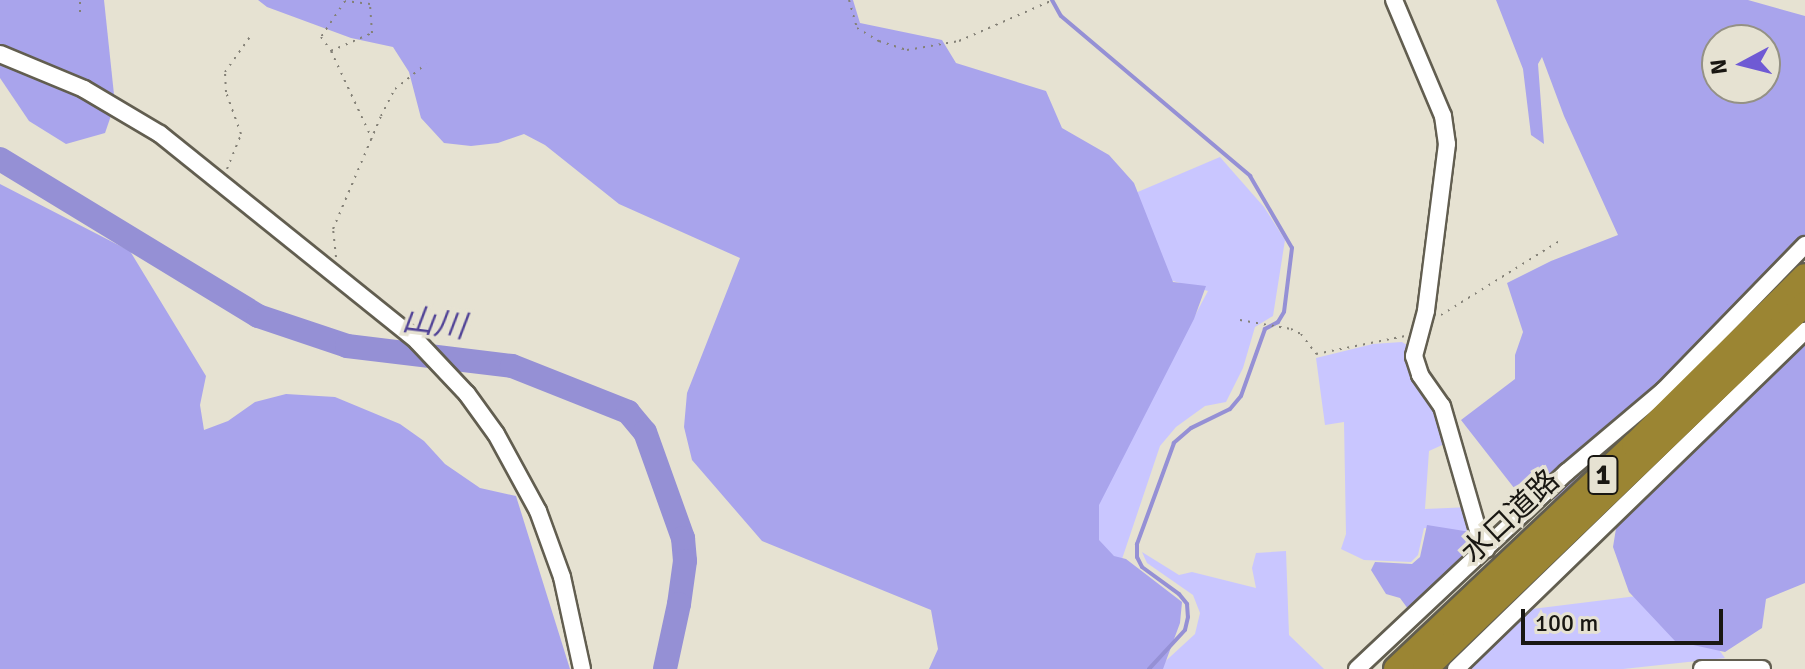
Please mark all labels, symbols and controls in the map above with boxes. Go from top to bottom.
north arrow [1701,24,1781,104]
text: N [1704,57,1733,76]
water label: 山川 [400,301,468,347]
road number: 1 [1587,451,1619,499]
street label: 水口道路 [1455,463,1567,571]
scale bar [1525,593,1727,643]
text: 100 m [1535,608,1598,638]

